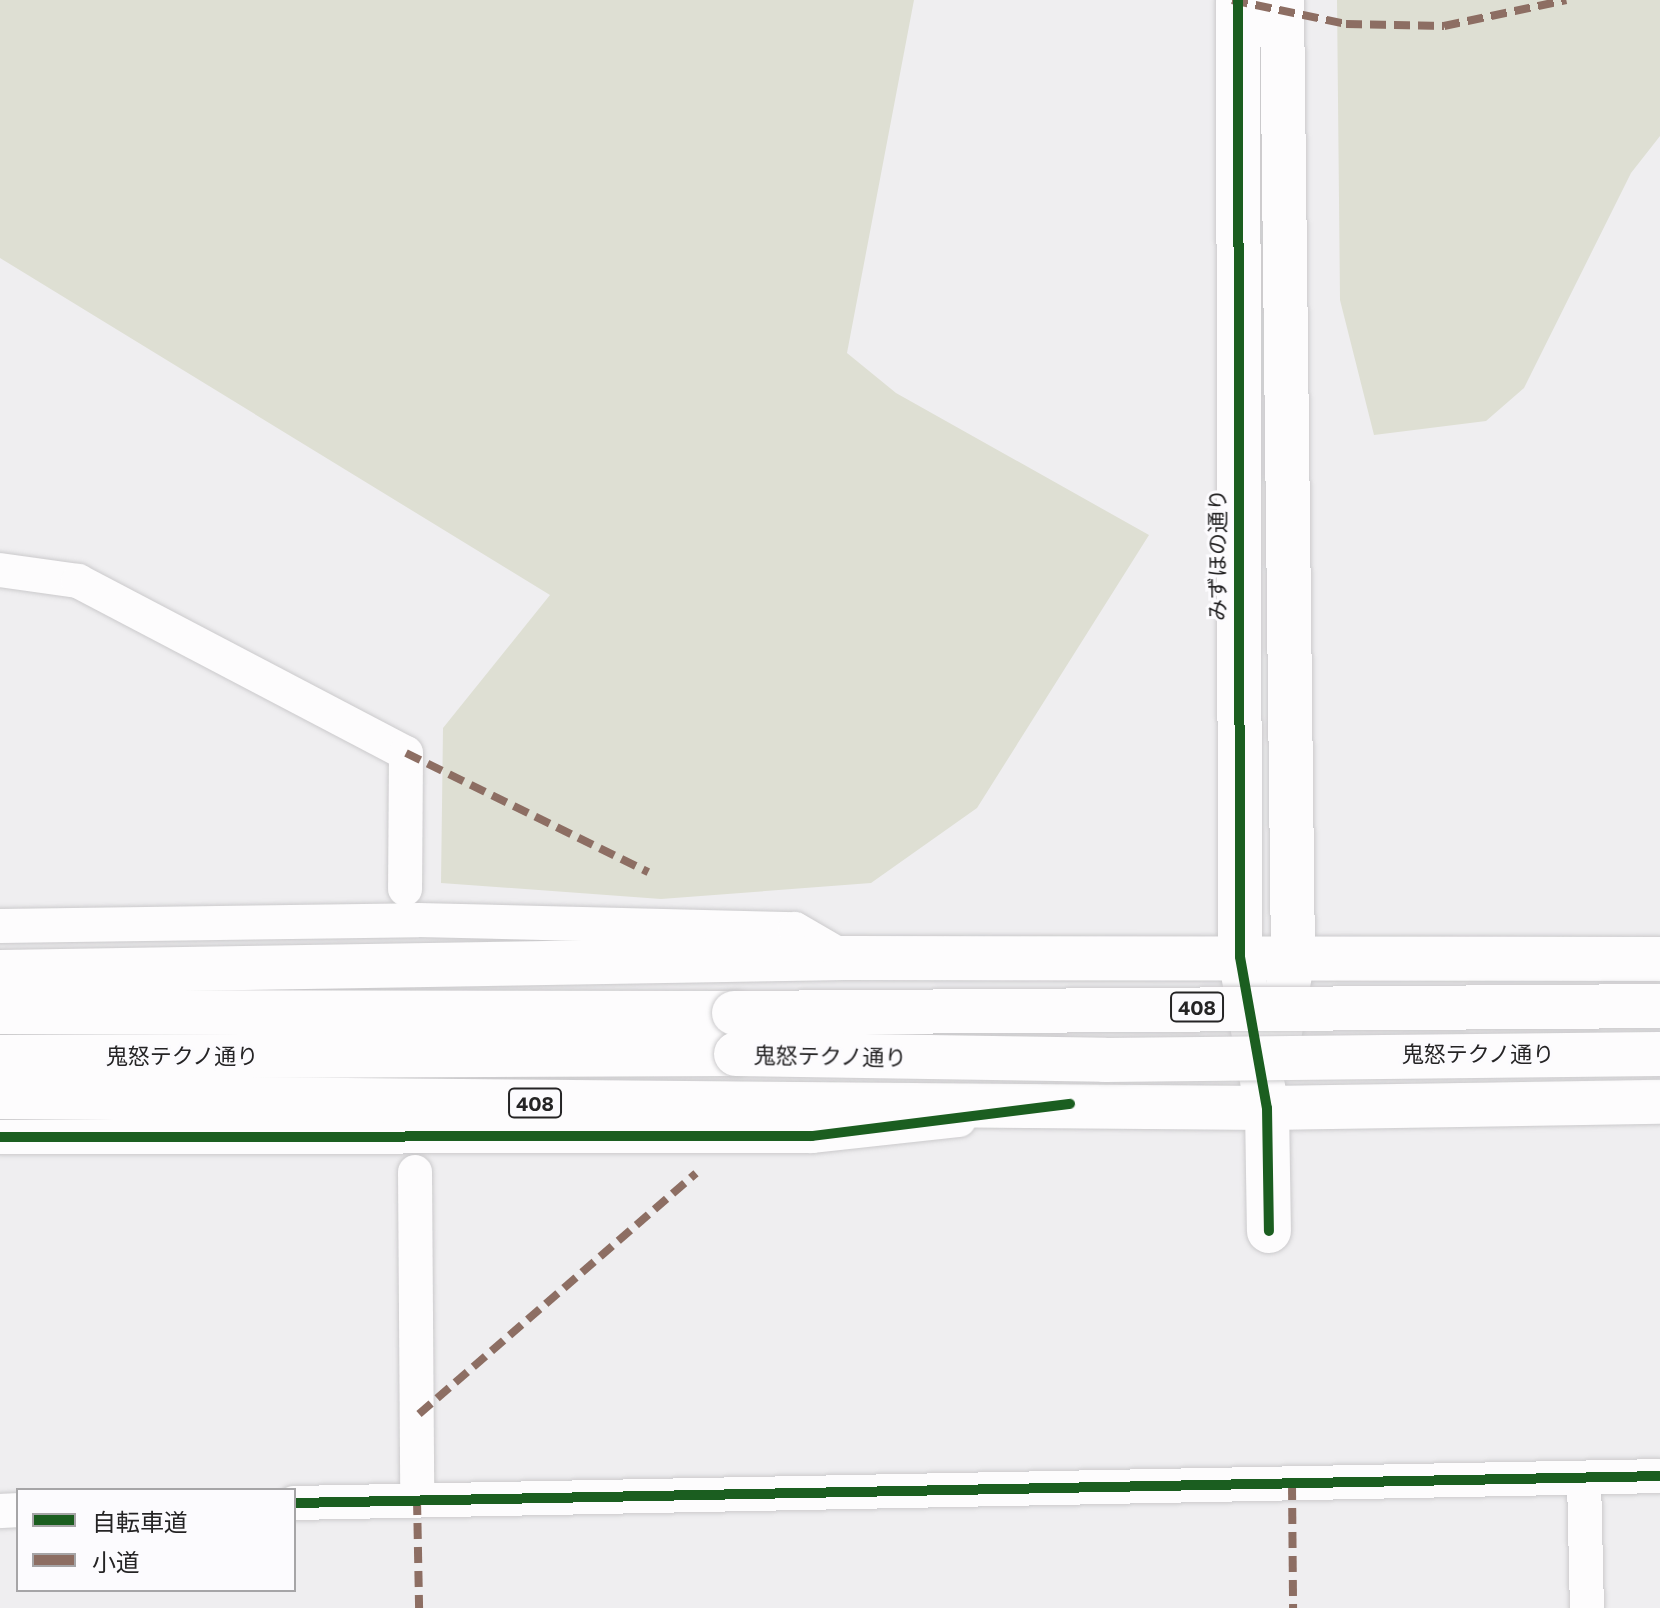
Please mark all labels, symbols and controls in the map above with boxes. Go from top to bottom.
street label: みずほの通り [1204,489,1230,621]
road number: 408 [1169,991,1225,1023]
street label: 鬼怒テクノ通り [753,1041,907,1071]
street label: 鬼怒テクノ通り [1401,1041,1555,1067]
street label: 鬼怒テクノ通り [105,1043,259,1069]
road number: 408 [507,1087,563,1119]
legend [16,1488,296,1592]
text: 自転車道 [92,1507,188,1536]
text: 小道 [92,1547,140,1576]

